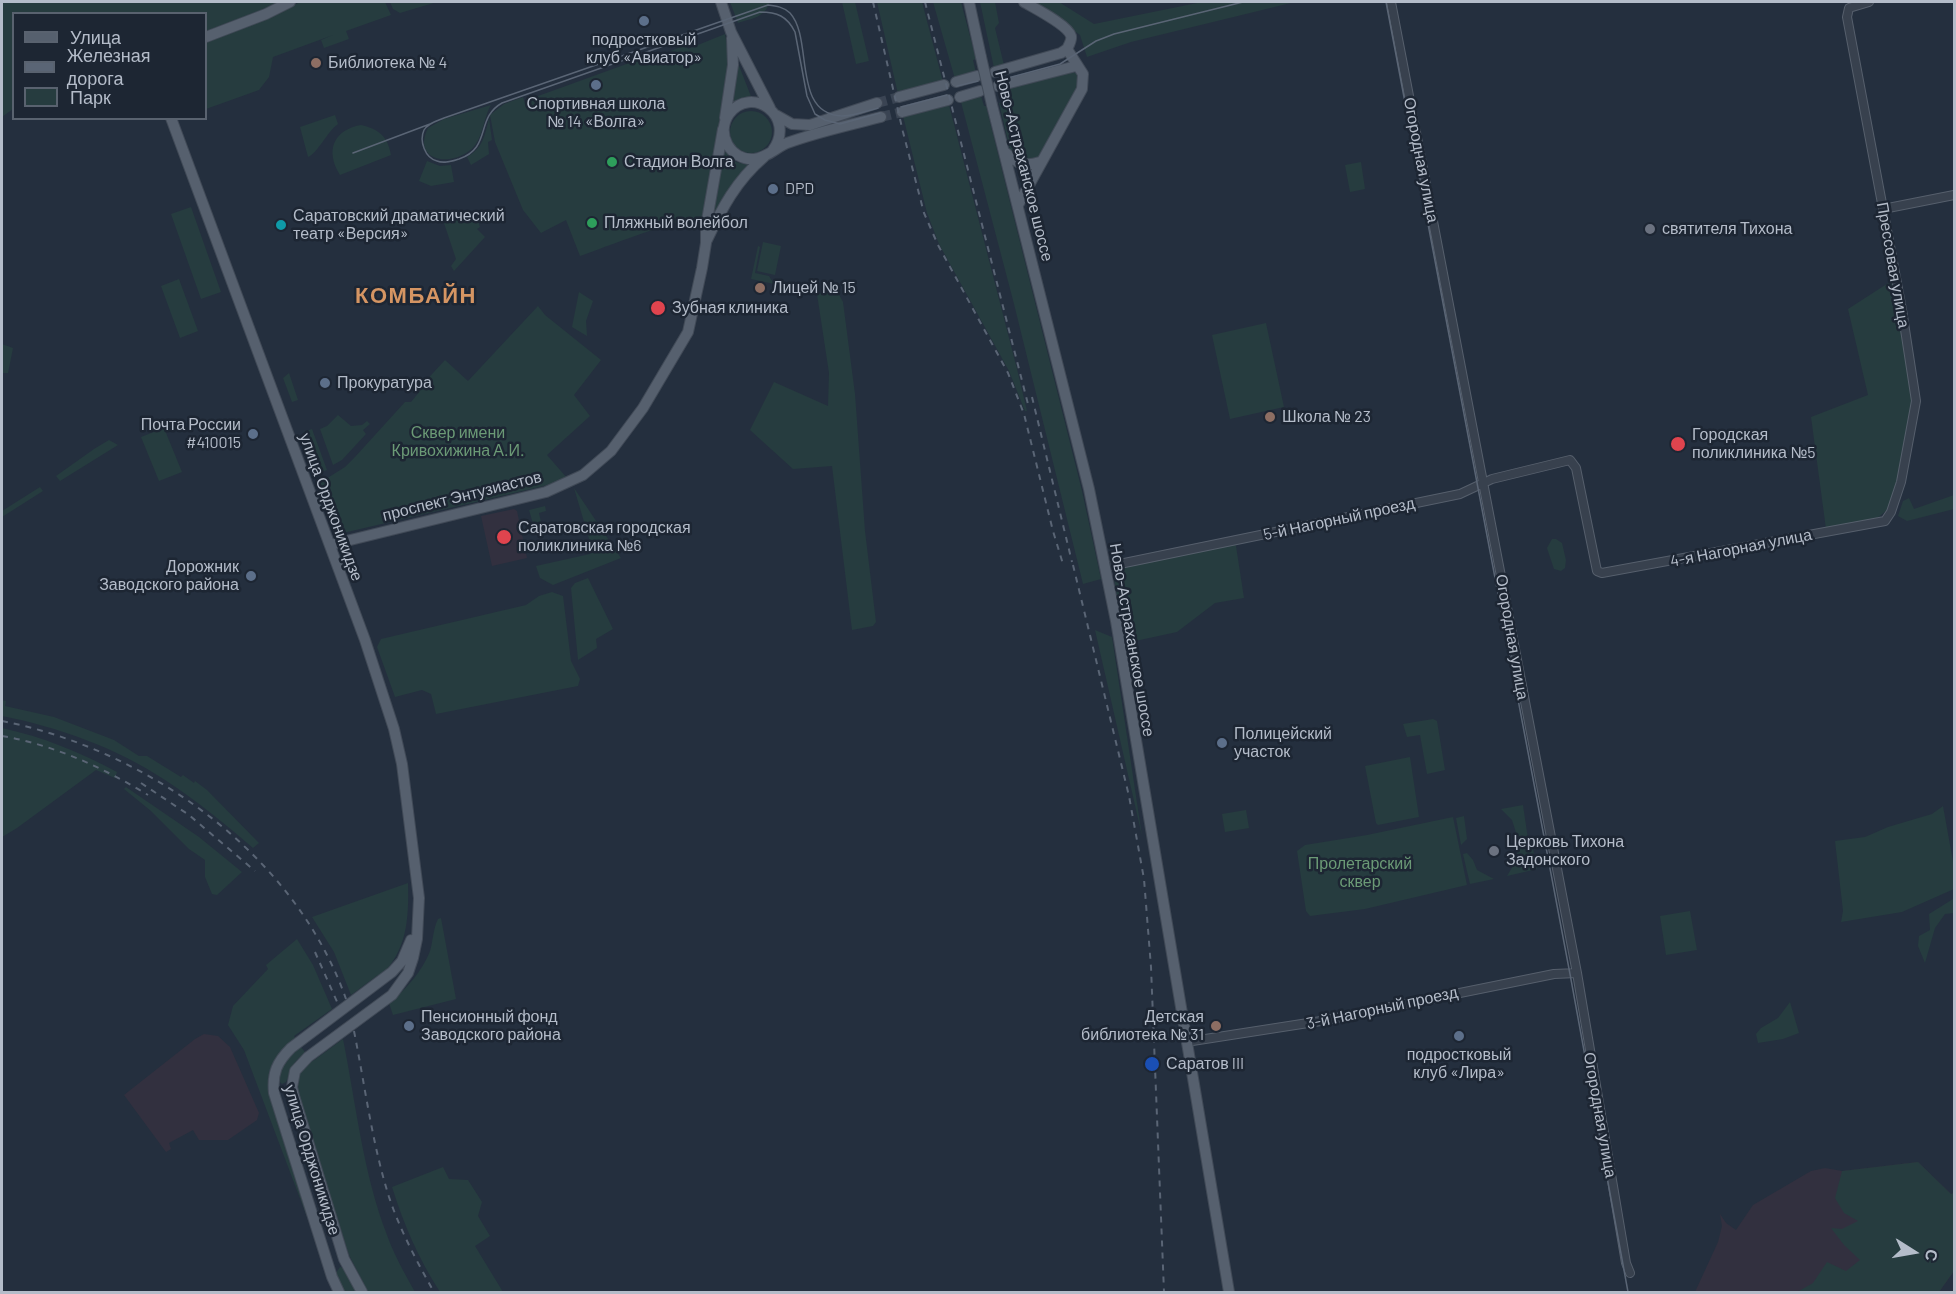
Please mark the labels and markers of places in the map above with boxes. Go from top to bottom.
marker: подростковый клуб «Авиатор» [637,14,651,28]
place label: подростковый клуб «Авиатор» [586,30,702,68]
place label: Библиотека № 4 [328,53,447,73]
marker: Библиотека № 4 [309,56,323,70]
marker: Спортивная школа № 14 «Волга» [589,78,603,92]
place label: Спортивная школа № 14 «Волга» [527,94,665,132]
place label: Стадион Волга [624,152,734,172]
marker: Стадион Волга [605,155,619,169]
place label: DPD [785,179,814,199]
marker: DPD [766,182,780,196]
place label: Саратовский драматический театр «Версия» [293,206,505,244]
place label: Пляжный волейбол [604,213,748,233]
marker: Пляжный волейбол [585,216,599,230]
marker: Саратовский драматический театр «Версия» [274,218,288,232]
place label: святителя Тихона [1662,219,1792,239]
marker: святителя Тихона [1643,222,1657,236]
place label: Лицей № 15 [772,278,856,298]
marker: Лицей № 15 [753,281,767,295]
place label: Зубная клиника [672,298,788,318]
marker: Зубная клиника [649,299,667,317]
place label: Прокуратура [337,373,432,393]
marker: Прокуратура [318,376,332,390]
place label: Школа № 23 [1282,407,1371,427]
marker: Школа № 23 [1263,410,1277,424]
place label: Почта России #410015 [141,415,241,453]
place label: Городская поликлиника №5 [1692,425,1816,463]
marker: Почта России #410015 [246,427,260,441]
marker: Городская поликлиника №5 [1669,435,1687,453]
place label: Саратовская городская поликлиника №6 [518,518,691,556]
marker: Саратовская городская поликлиника №6 [495,528,513,546]
place label: Дорожник Заводского района [99,557,239,595]
marker: Дорожник Заводского района [244,569,258,583]
place label: Полицейский участок [1234,724,1332,762]
marker: Полицейский участок [1215,736,1229,750]
place label: Церковь Тихона Задонского [1506,832,1624,870]
marker: Церковь Тихона Задонского [1487,844,1501,858]
place label: Пенсионный фонд Заводского района [421,1007,561,1045]
place label: Детская библиотека № 31 [1081,1007,1204,1045]
marker: Пенсионный фонд Заводского района [402,1019,416,1033]
marker: Детская библиотека № 31 [1209,1019,1223,1033]
marker: подростковый клуб «Лира» [1452,1029,1466,1043]
place label: подростковый клуб «Лира» [1407,1045,1511,1083]
place label: Саратов III [1166,1054,1244,1074]
marker: Саратов III [1143,1055,1161,1073]

